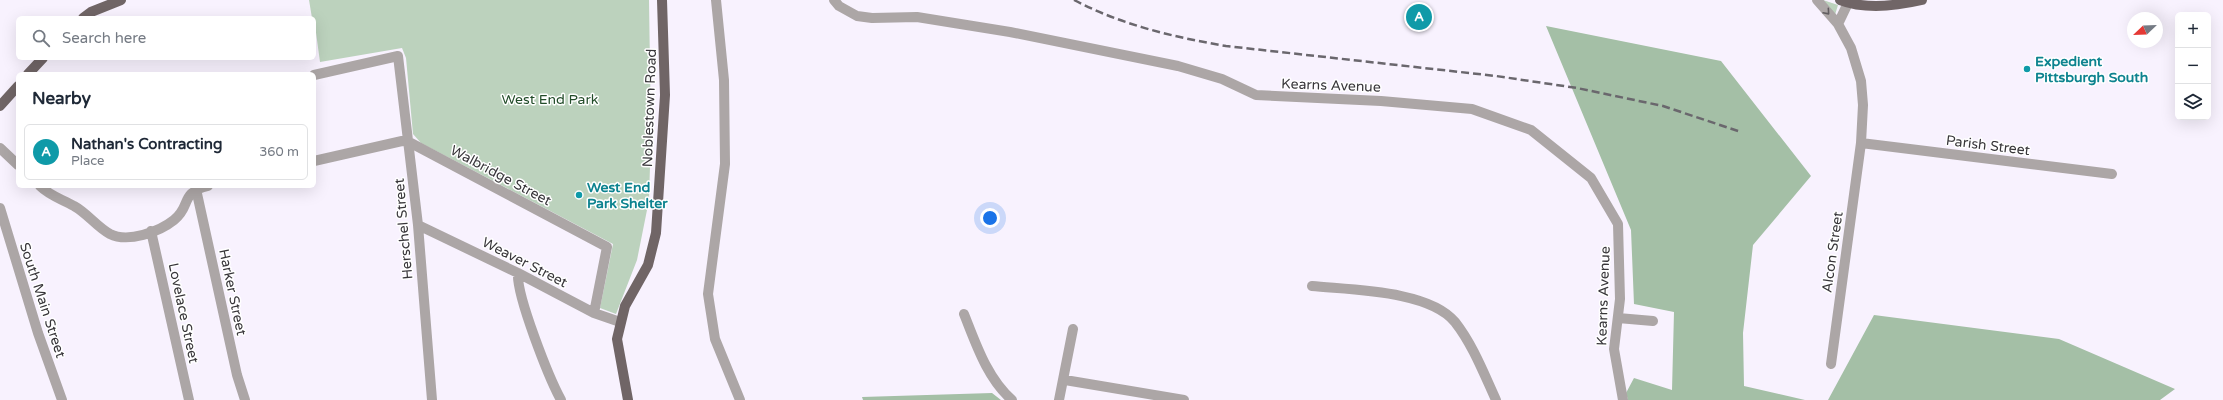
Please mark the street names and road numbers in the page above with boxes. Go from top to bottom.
street label: Noblestown Road [639,48,660,168]
street label: Kearns Avenue [1281,75,1381,96]
street label: Parish Street [1945,132,2032,159]
street label: Walbridge Street [447,142,555,210]
street label: Herschel Street [391,177,416,280]
street label: Alcon Street [1818,210,1847,294]
street label: Weaver Street [479,234,571,292]
street label: South Main Street [16,240,69,361]
street label: Kearns Avenue [1593,246,1614,346]
street label: Harker Street [215,247,250,338]
street label: Lovelace Street [165,261,203,365]

